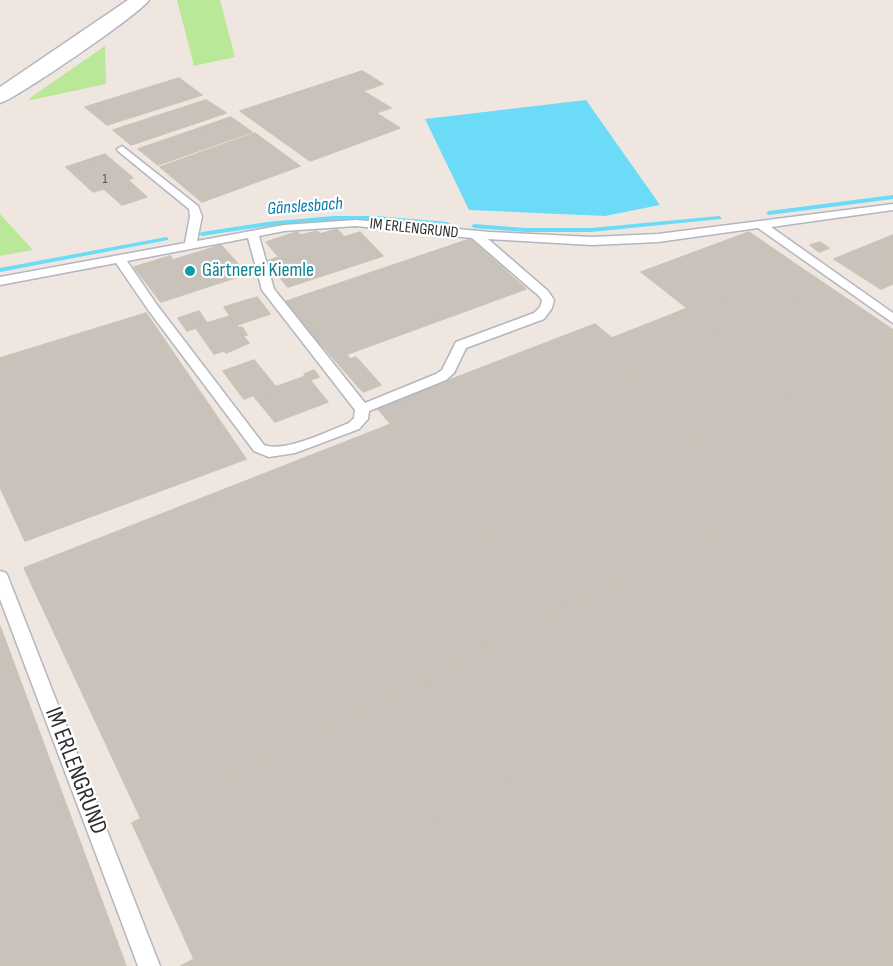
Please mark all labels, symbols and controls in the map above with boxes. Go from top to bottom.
house number: 1 [103,171,107,187]
water label: Gänslesbach [266,194,344,220]
street label: IM ERLENGRUND [369,215,459,243]
place label: Gärtnerei Kiemle [202,259,314,283]
marker: Gärtnerei Kiemle [183,264,197,278]
street label: IM ERLENGRUND [38,703,112,839]

